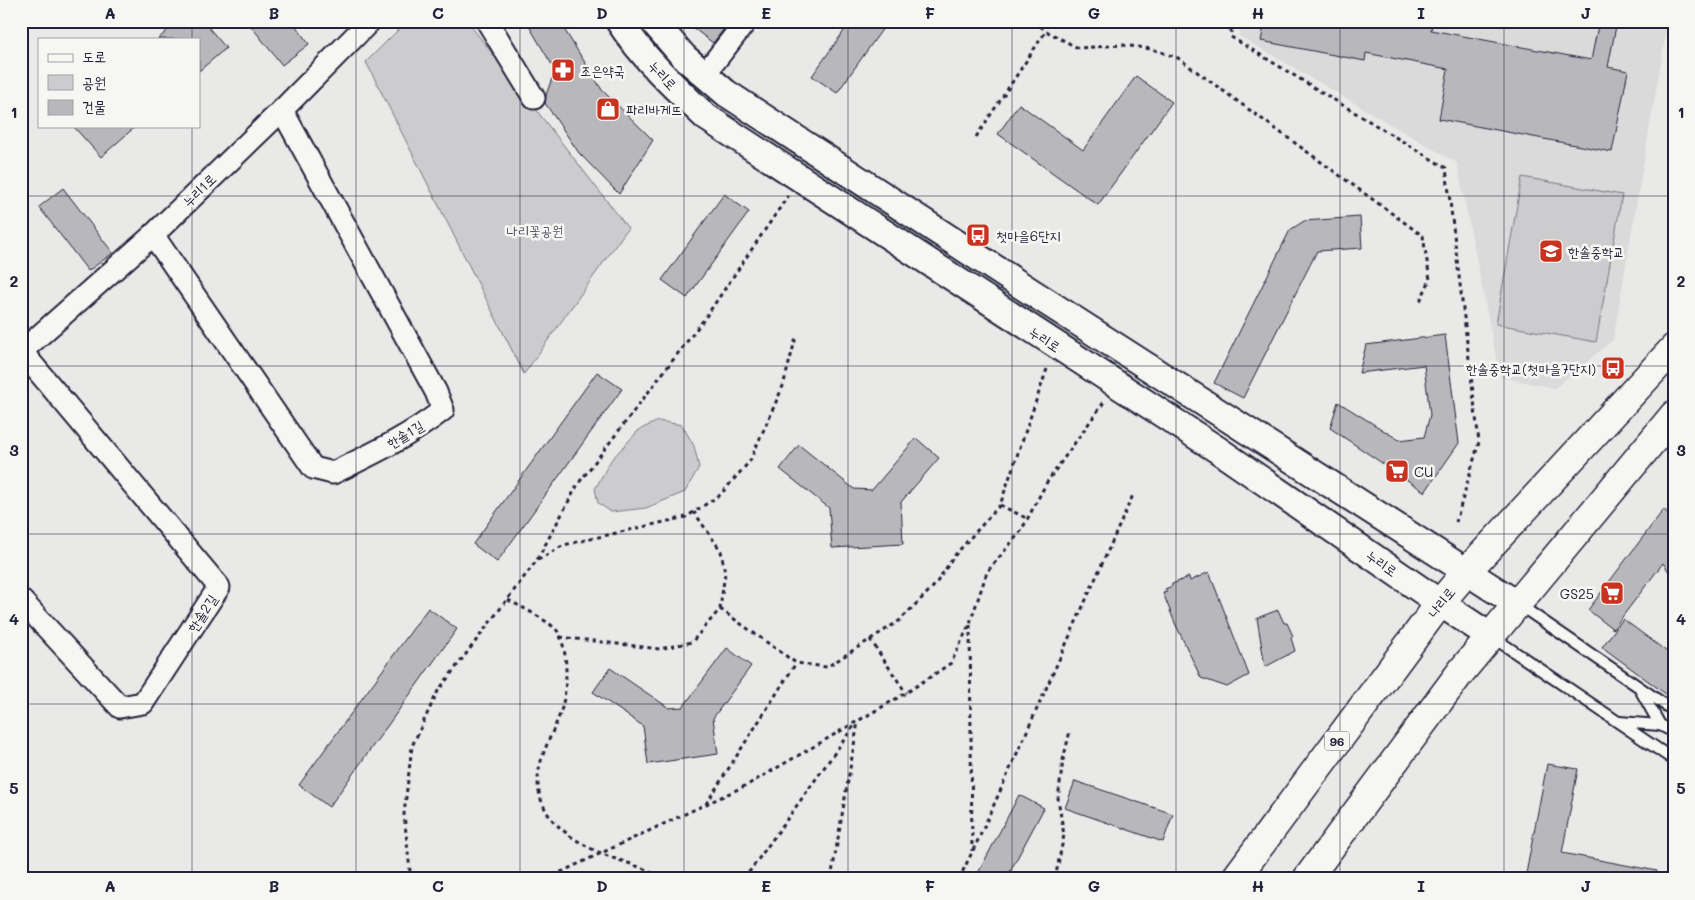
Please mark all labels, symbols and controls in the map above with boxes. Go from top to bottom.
text: A [104,2,116,23]
text: B [269,2,279,23]
text: C [432,2,444,23]
text: D [596,2,608,23]
text: E [761,2,771,23]
text: F [925,2,935,23]
text: G [1088,2,1100,23]
text: H [1252,2,1264,23]
text: I [1417,2,1425,23]
text: J [1581,2,1591,23]
legend [38,38,200,128]
text: 도로 [82,46,106,66]
street label: 누리로 [645,56,681,94]
pharmacy icon: 조은약국 [550,57,576,83]
place label: 조은약국 [580,61,625,80]
text: 공원 [82,72,106,92]
text: 건물 [82,96,106,116]
shop icon: 파리바게뜨 [595,96,621,122]
place label: 파리바게뜨 [626,100,682,119]
text: 1 [10,101,18,122]
text: 1 [1677,101,1685,122]
street label: 누리1로 [178,169,220,211]
park label: 나리꽃공원 [507,221,563,240]
bus stop icon: 첫마을6단지 [965,222,991,248]
place label: 첫마을6단지 [996,226,1061,245]
school or university icon: 한솔중학교 [1538,238,1564,264]
place label: 한솔중학교 [1568,242,1624,261]
text: 2 [10,270,19,291]
text: 2 [1677,270,1686,291]
street label: 누리로 [1026,322,1064,356]
bus stop icon: 한솔중학교(첫마을7단지) [1600,355,1626,381]
place label: 한솔중학교(첫마을7단지) [1466,359,1596,378]
street label: 한솔1길 [383,415,428,452]
text: 3 [9,439,19,460]
text: 3 [1676,439,1686,460]
supermarket icon: CU [1384,458,1410,484]
place label: CU [1414,462,1433,481]
street label: 누리로 [1363,546,1401,580]
supermarket icon: GS25 [1599,580,1625,606]
street label: 나리로 [1423,583,1459,621]
place label: GS25 [1560,584,1594,603]
street label: 한솔2길 [183,590,222,636]
text: 4 [9,608,19,629]
text: 4 [1676,608,1686,629]
road number: 96 [1324,731,1350,750]
text: 5 [9,777,19,798]
text: 5 [1676,777,1686,798]
text: A [104,875,116,896]
text: B [269,875,279,896]
text: C [432,875,444,896]
text: D [596,875,608,896]
text: E [761,875,771,896]
text: F [925,875,935,896]
text: G [1088,875,1100,896]
text: H [1252,875,1264,896]
text: I [1417,875,1425,896]
text: J [1581,875,1591,896]

